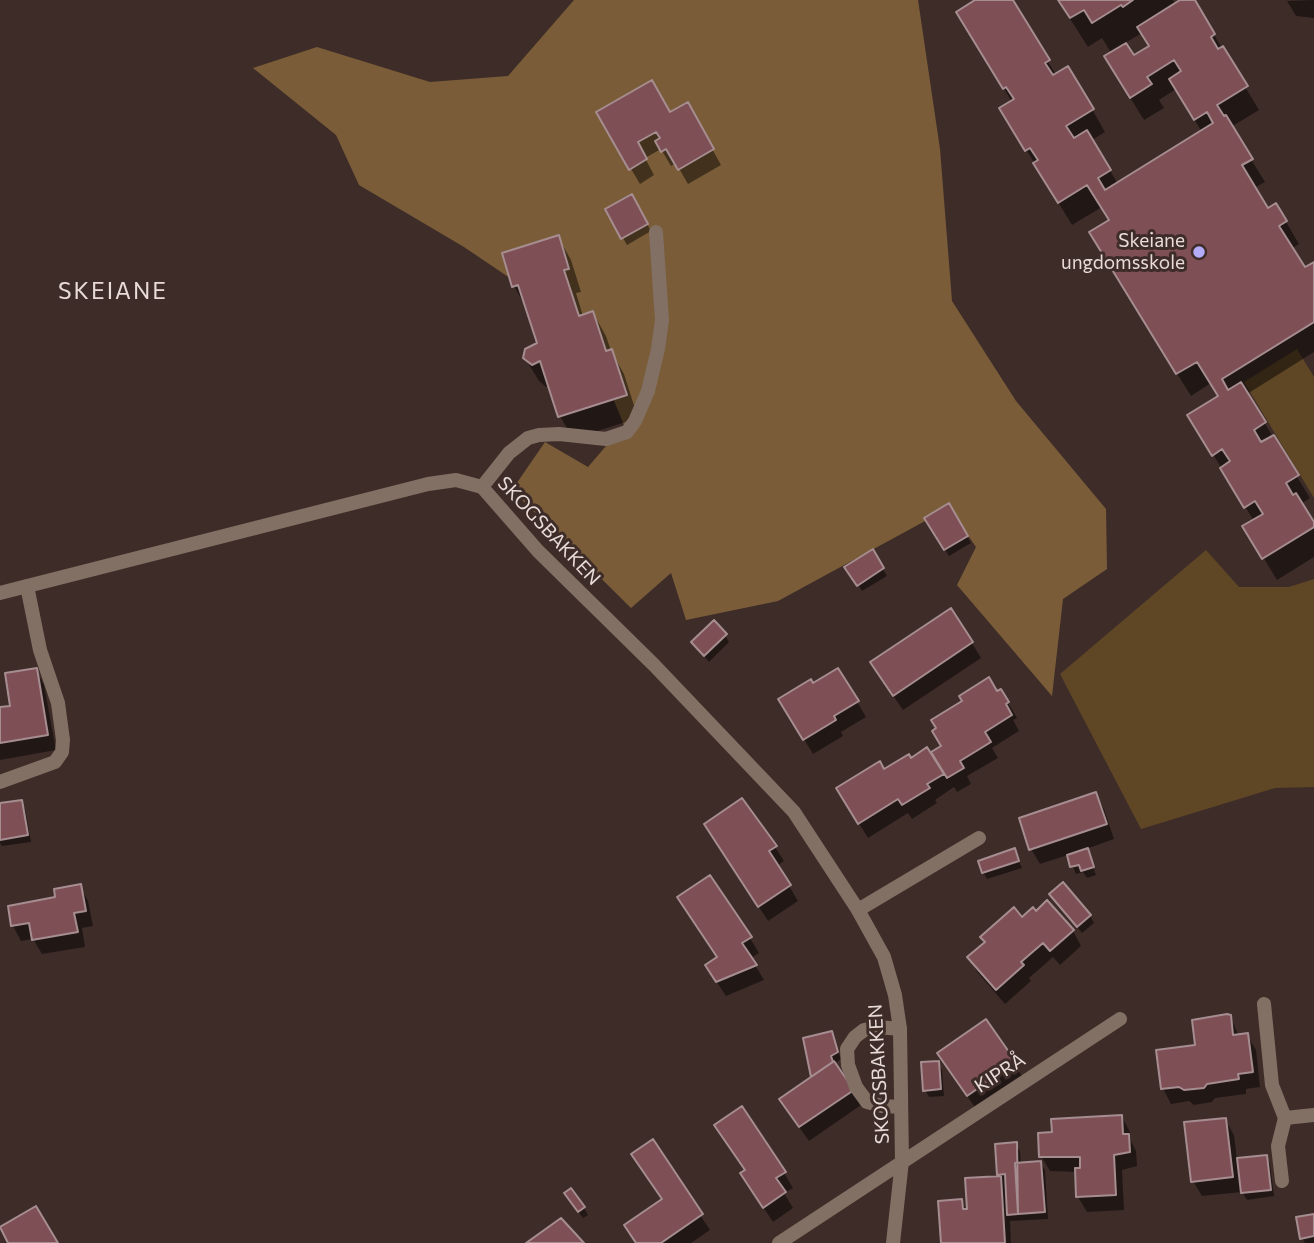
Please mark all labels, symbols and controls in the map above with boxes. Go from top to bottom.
place label: Skeiane ungdomsskole [1061,230,1185,274]
marker: Skeiane ungdomsskole [1191,244,1207,260]
district label: SKEIANE [59,277,167,305]
street label: SKOGSBAKKEN [493,472,605,590]
street label: SKOGSBAKKEN [864,1003,894,1145]
street label: KIPRÅ [970,1048,1030,1098]

